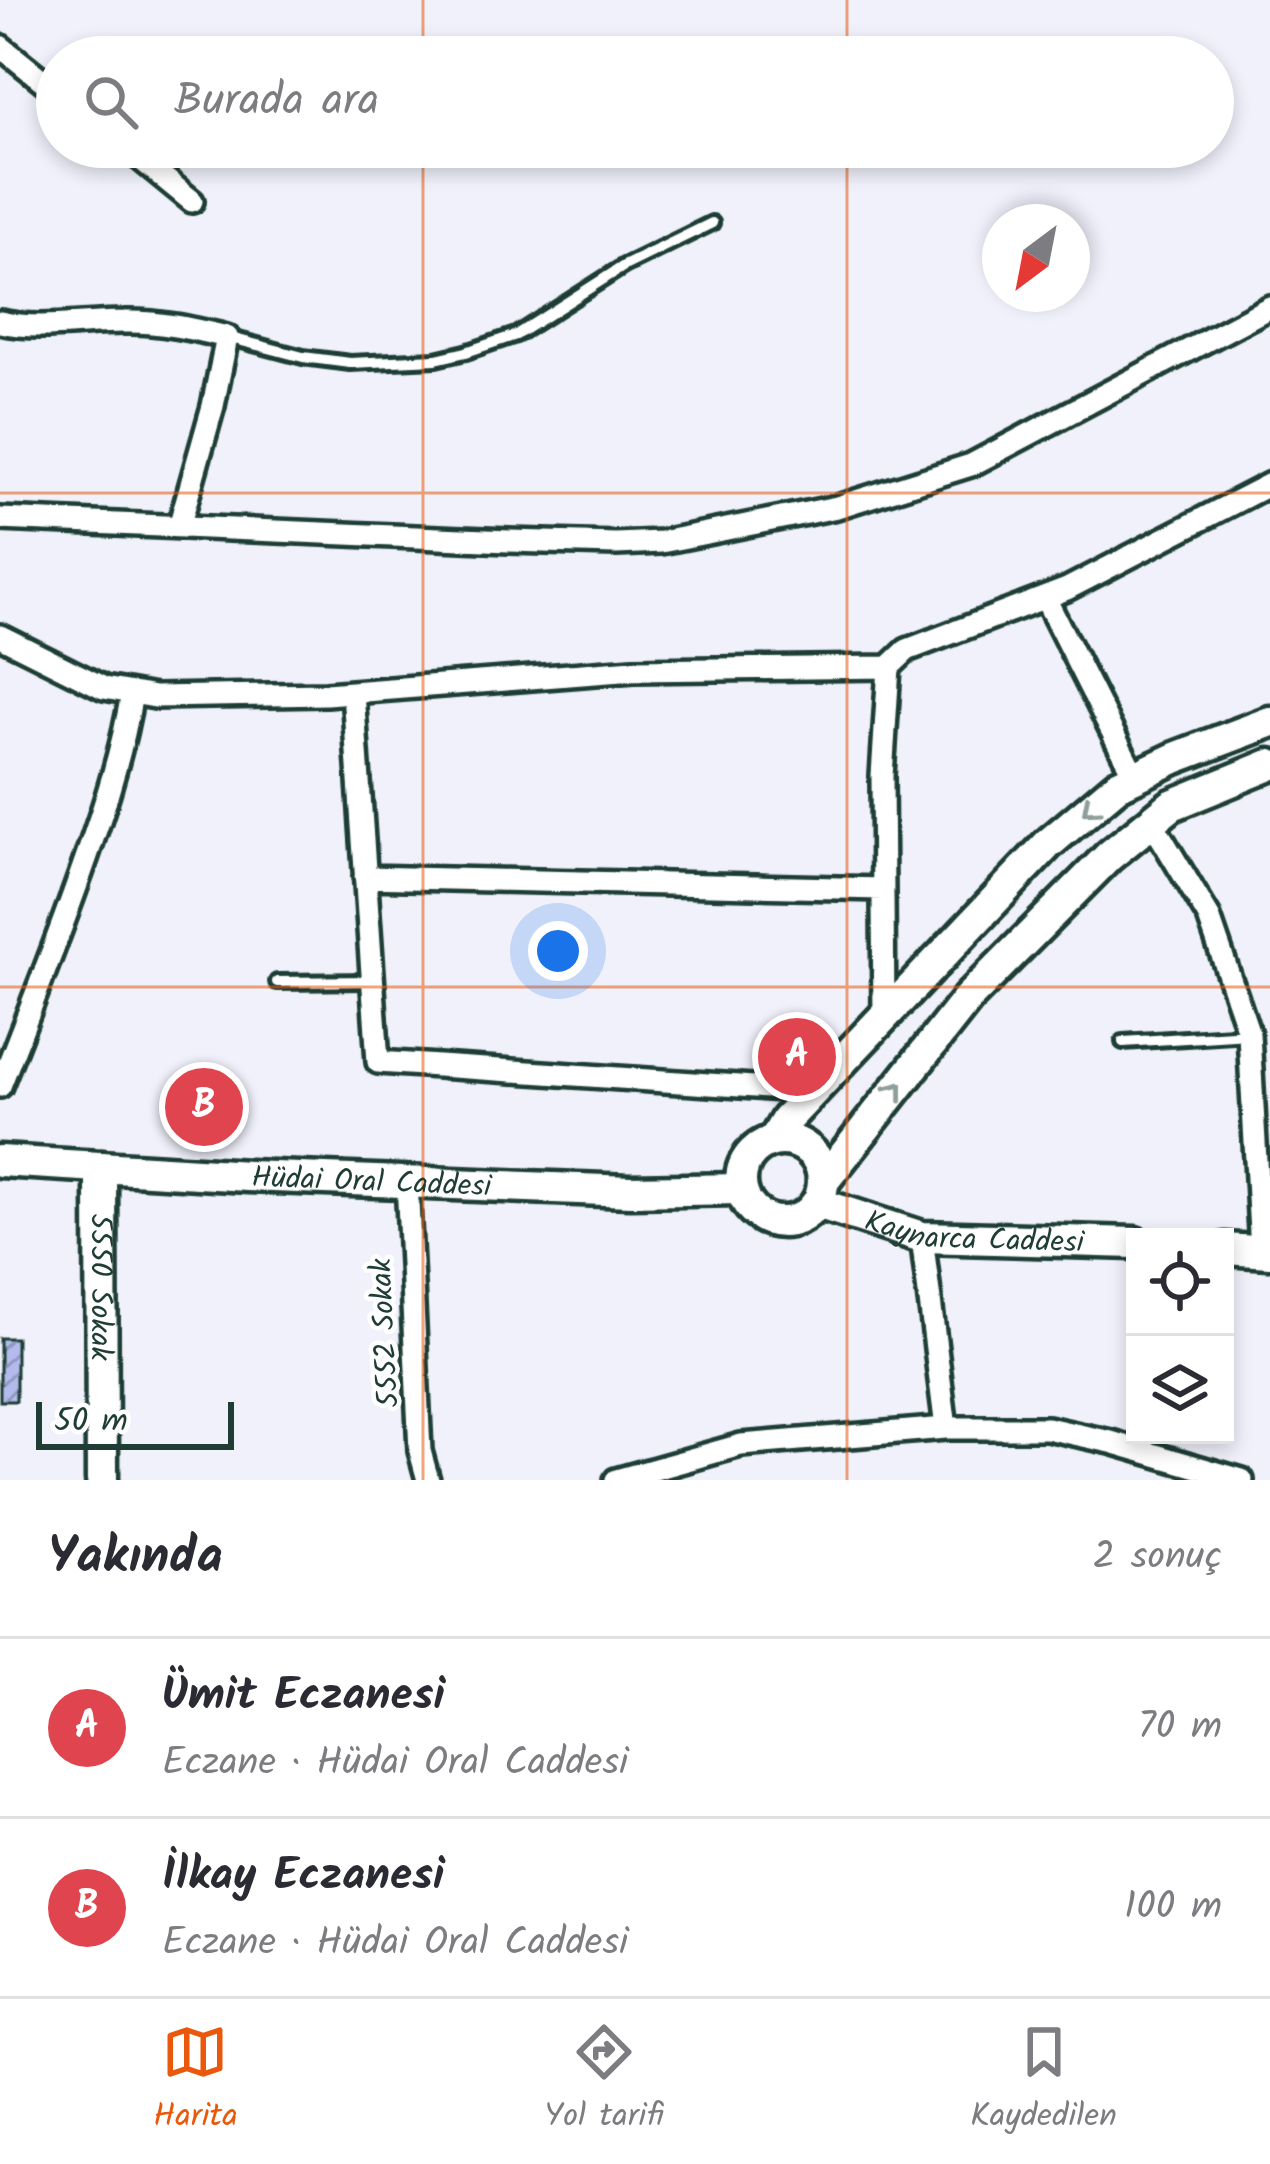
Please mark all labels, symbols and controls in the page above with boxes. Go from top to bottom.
search box [36,36,1234,168]
text: Burada ara [174,66,379,138]
icon: search [78,69,144,135]
north arrow [982,204,1090,312]
one-way arrow [1082,794,1104,816]
your location [528,921,588,981]
pin: A [758,1012,836,1102]
pin: B [165,1062,243,1152]
one-way arrow [882,1082,903,1104]
street label: Hüdai Oral Caddesi [251,1154,494,1212]
street label: Kaynarca Caddesi [858,1198,1086,1268]
street label: 5550 Sokak [75,1213,124,1362]
map controls [1126,1228,1234,1444]
button: locate [1126,1228,1234,1336]
street label: 5552 Sokak [358,1256,414,1409]
button: layers [1126,1336,1234,1444]
scale bar [36,1396,234,1449]
text: 50 m [54,1396,128,1449]
text: Yakında [48,1518,223,1599]
text: 2 sonuç [1092,1527,1222,1589]
text: Ümit Eczanesi [162,1661,445,1733]
text: A [75,1697,99,1759]
text: 70 m [1138,1697,1222,1759]
text: Eczane · Hüdai Oral Caddesi [162,1733,628,1795]
text: İlkay Eczanesi [162,1841,445,1913]
text: B [75,1877,99,1939]
text: 100 m [1124,1877,1222,1939]
text: Eczane · Hüdai Oral Caddesi [162,1913,628,1975]
tab: Harita [153,2019,238,2144]
tab: Yol tarifi [544,2019,664,2144]
tab: Kaydedilen [970,2019,1117,2144]

